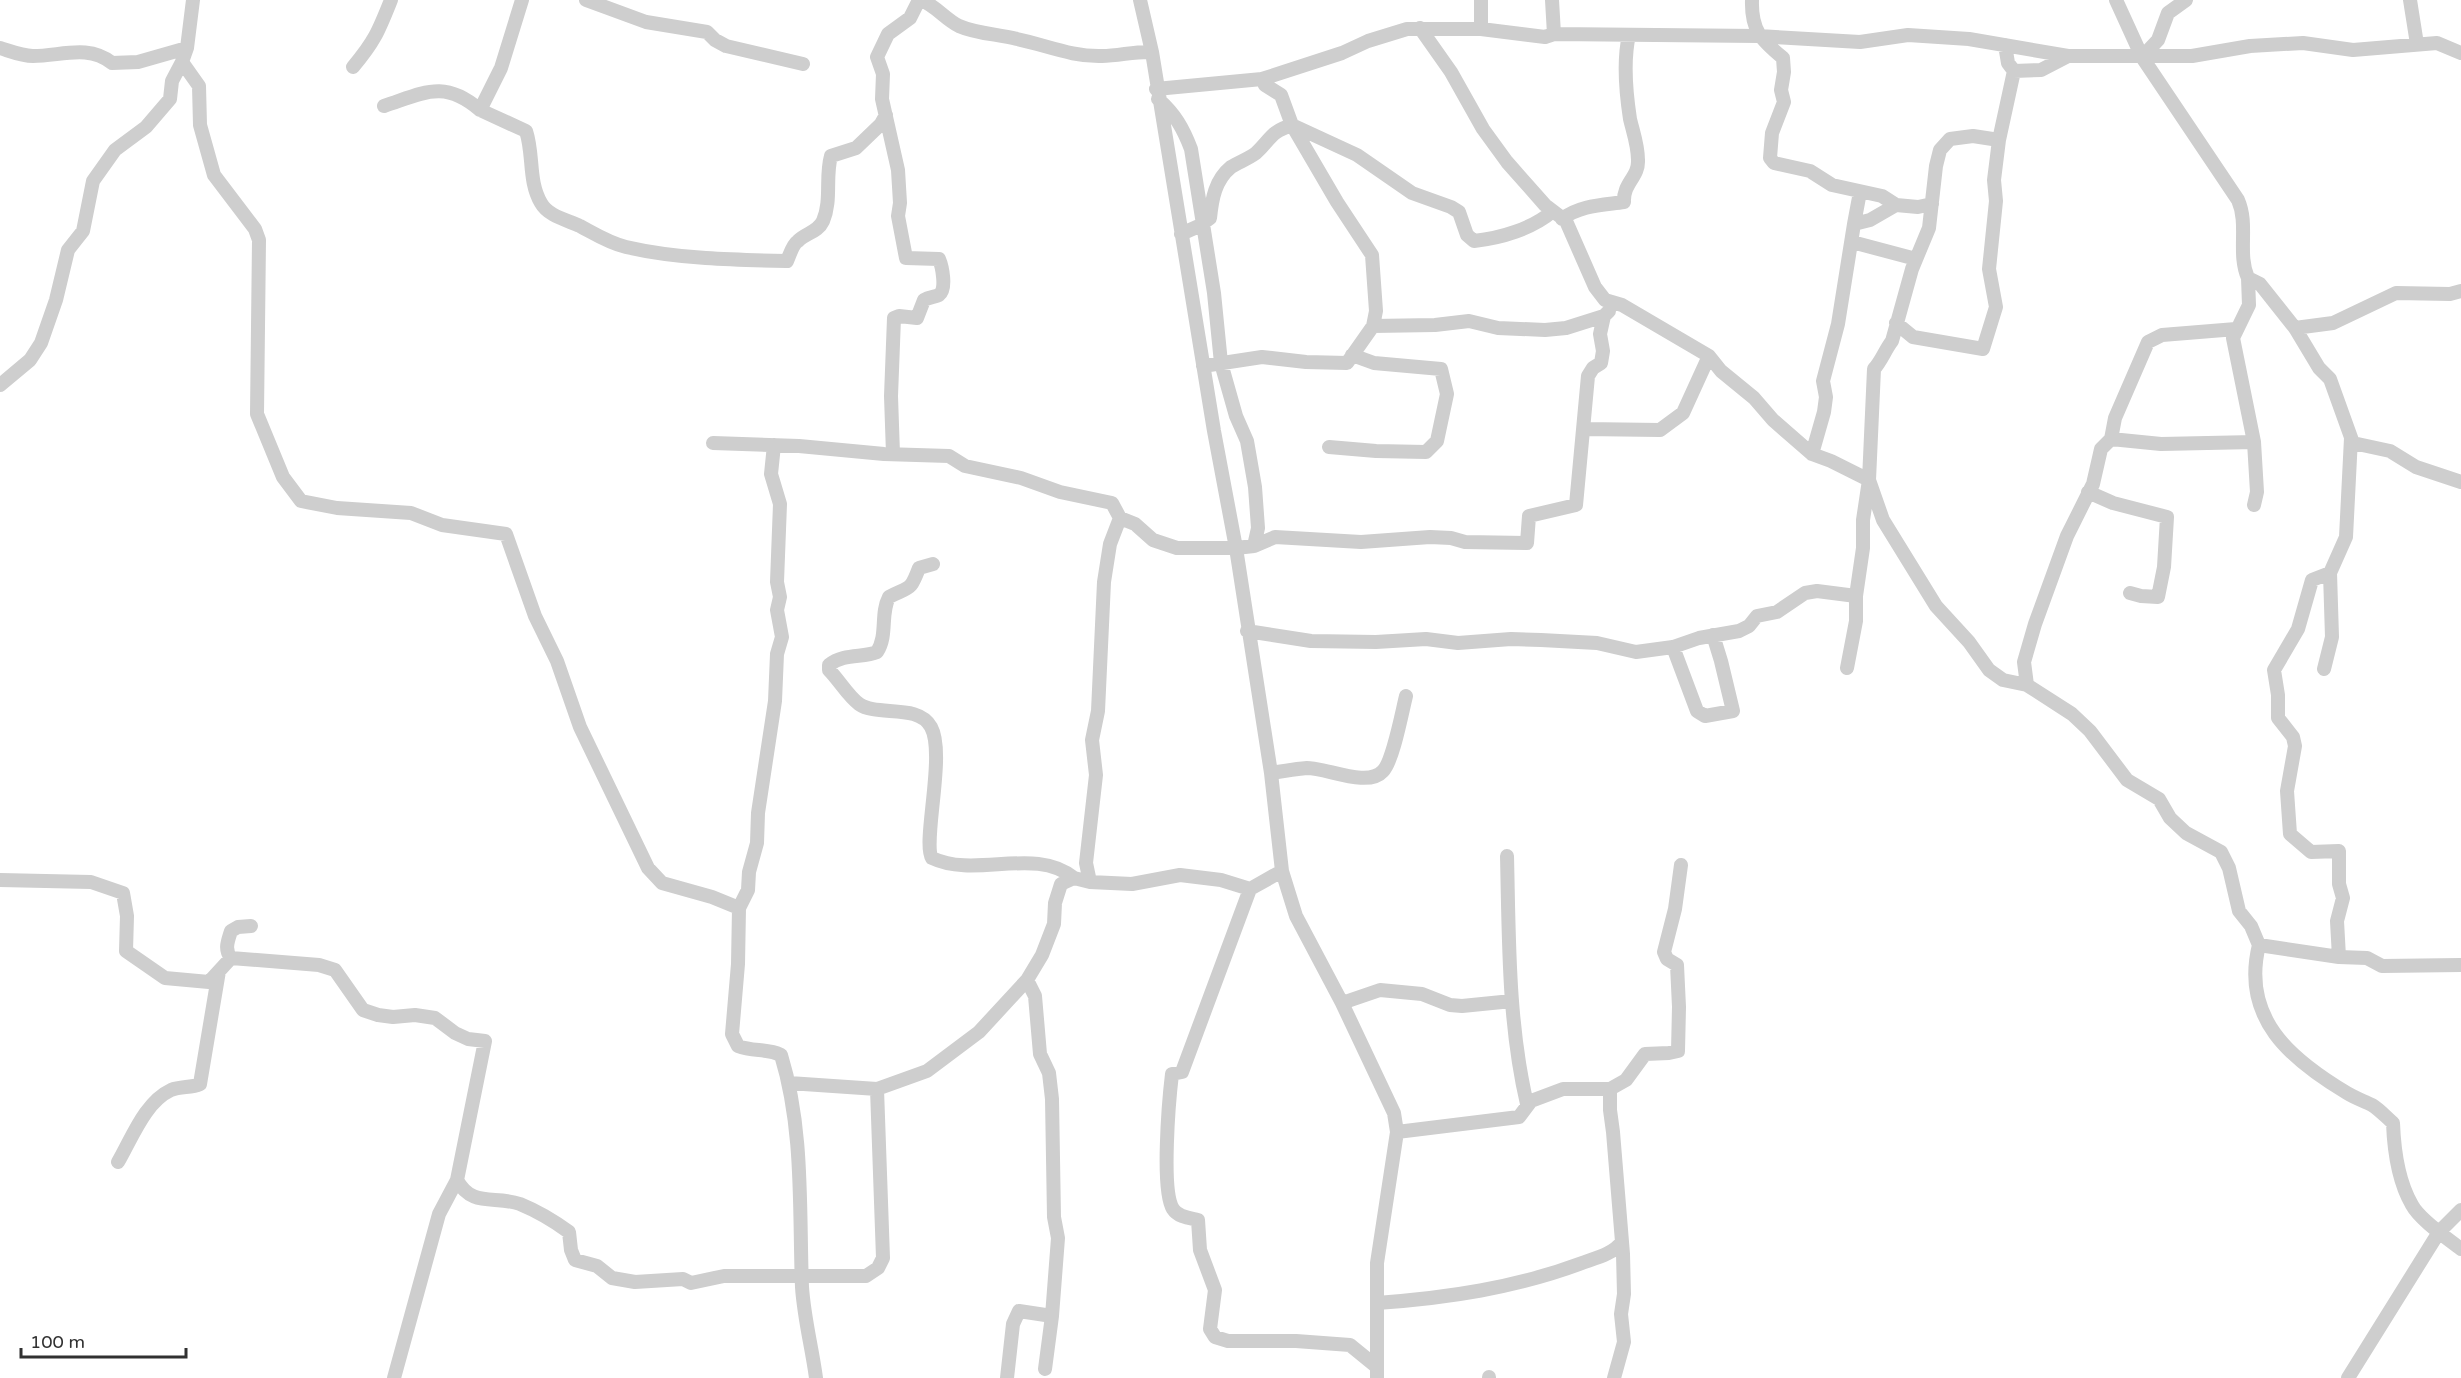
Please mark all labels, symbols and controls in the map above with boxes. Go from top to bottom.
scale bar [21,1321,186,1359]
text: 100 m [30,1331,85,1353]

